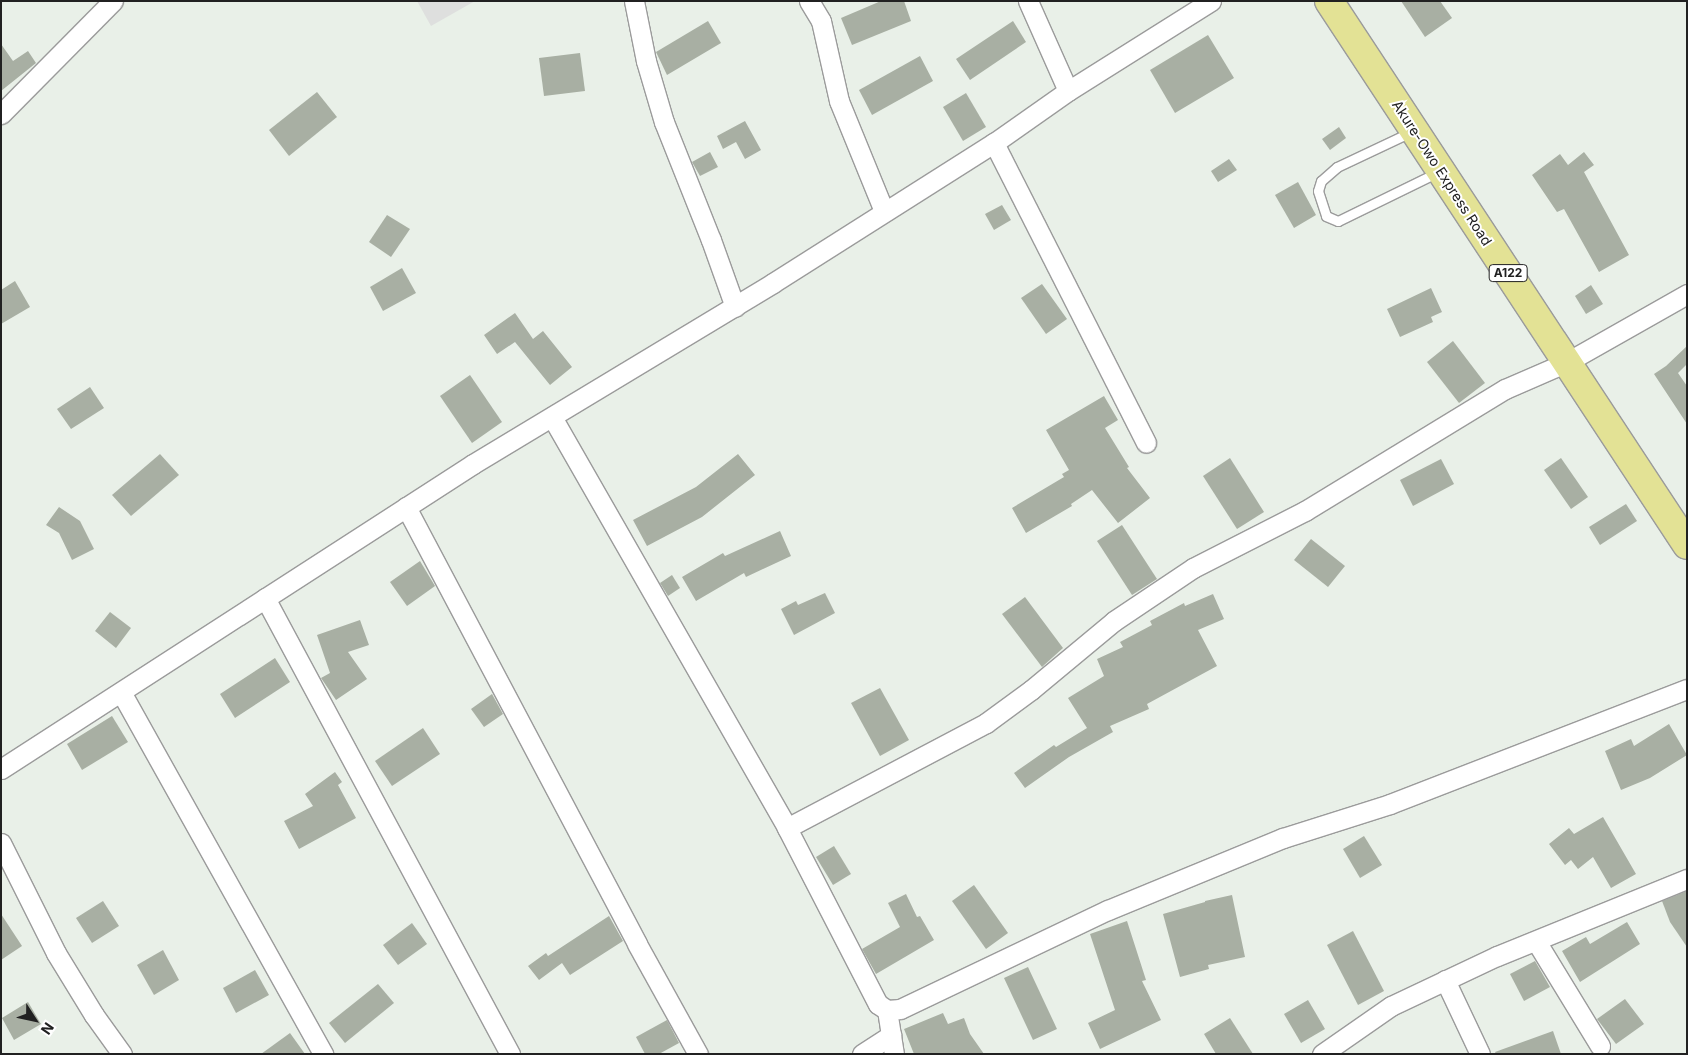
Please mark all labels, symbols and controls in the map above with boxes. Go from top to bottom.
street label: Akure-Owo Express Road [1389,97,1495,249]
road number: A122 [1488,264,1528,282]
north arrow [10,995,60,1045]
text: N [38,1020,58,1038]

